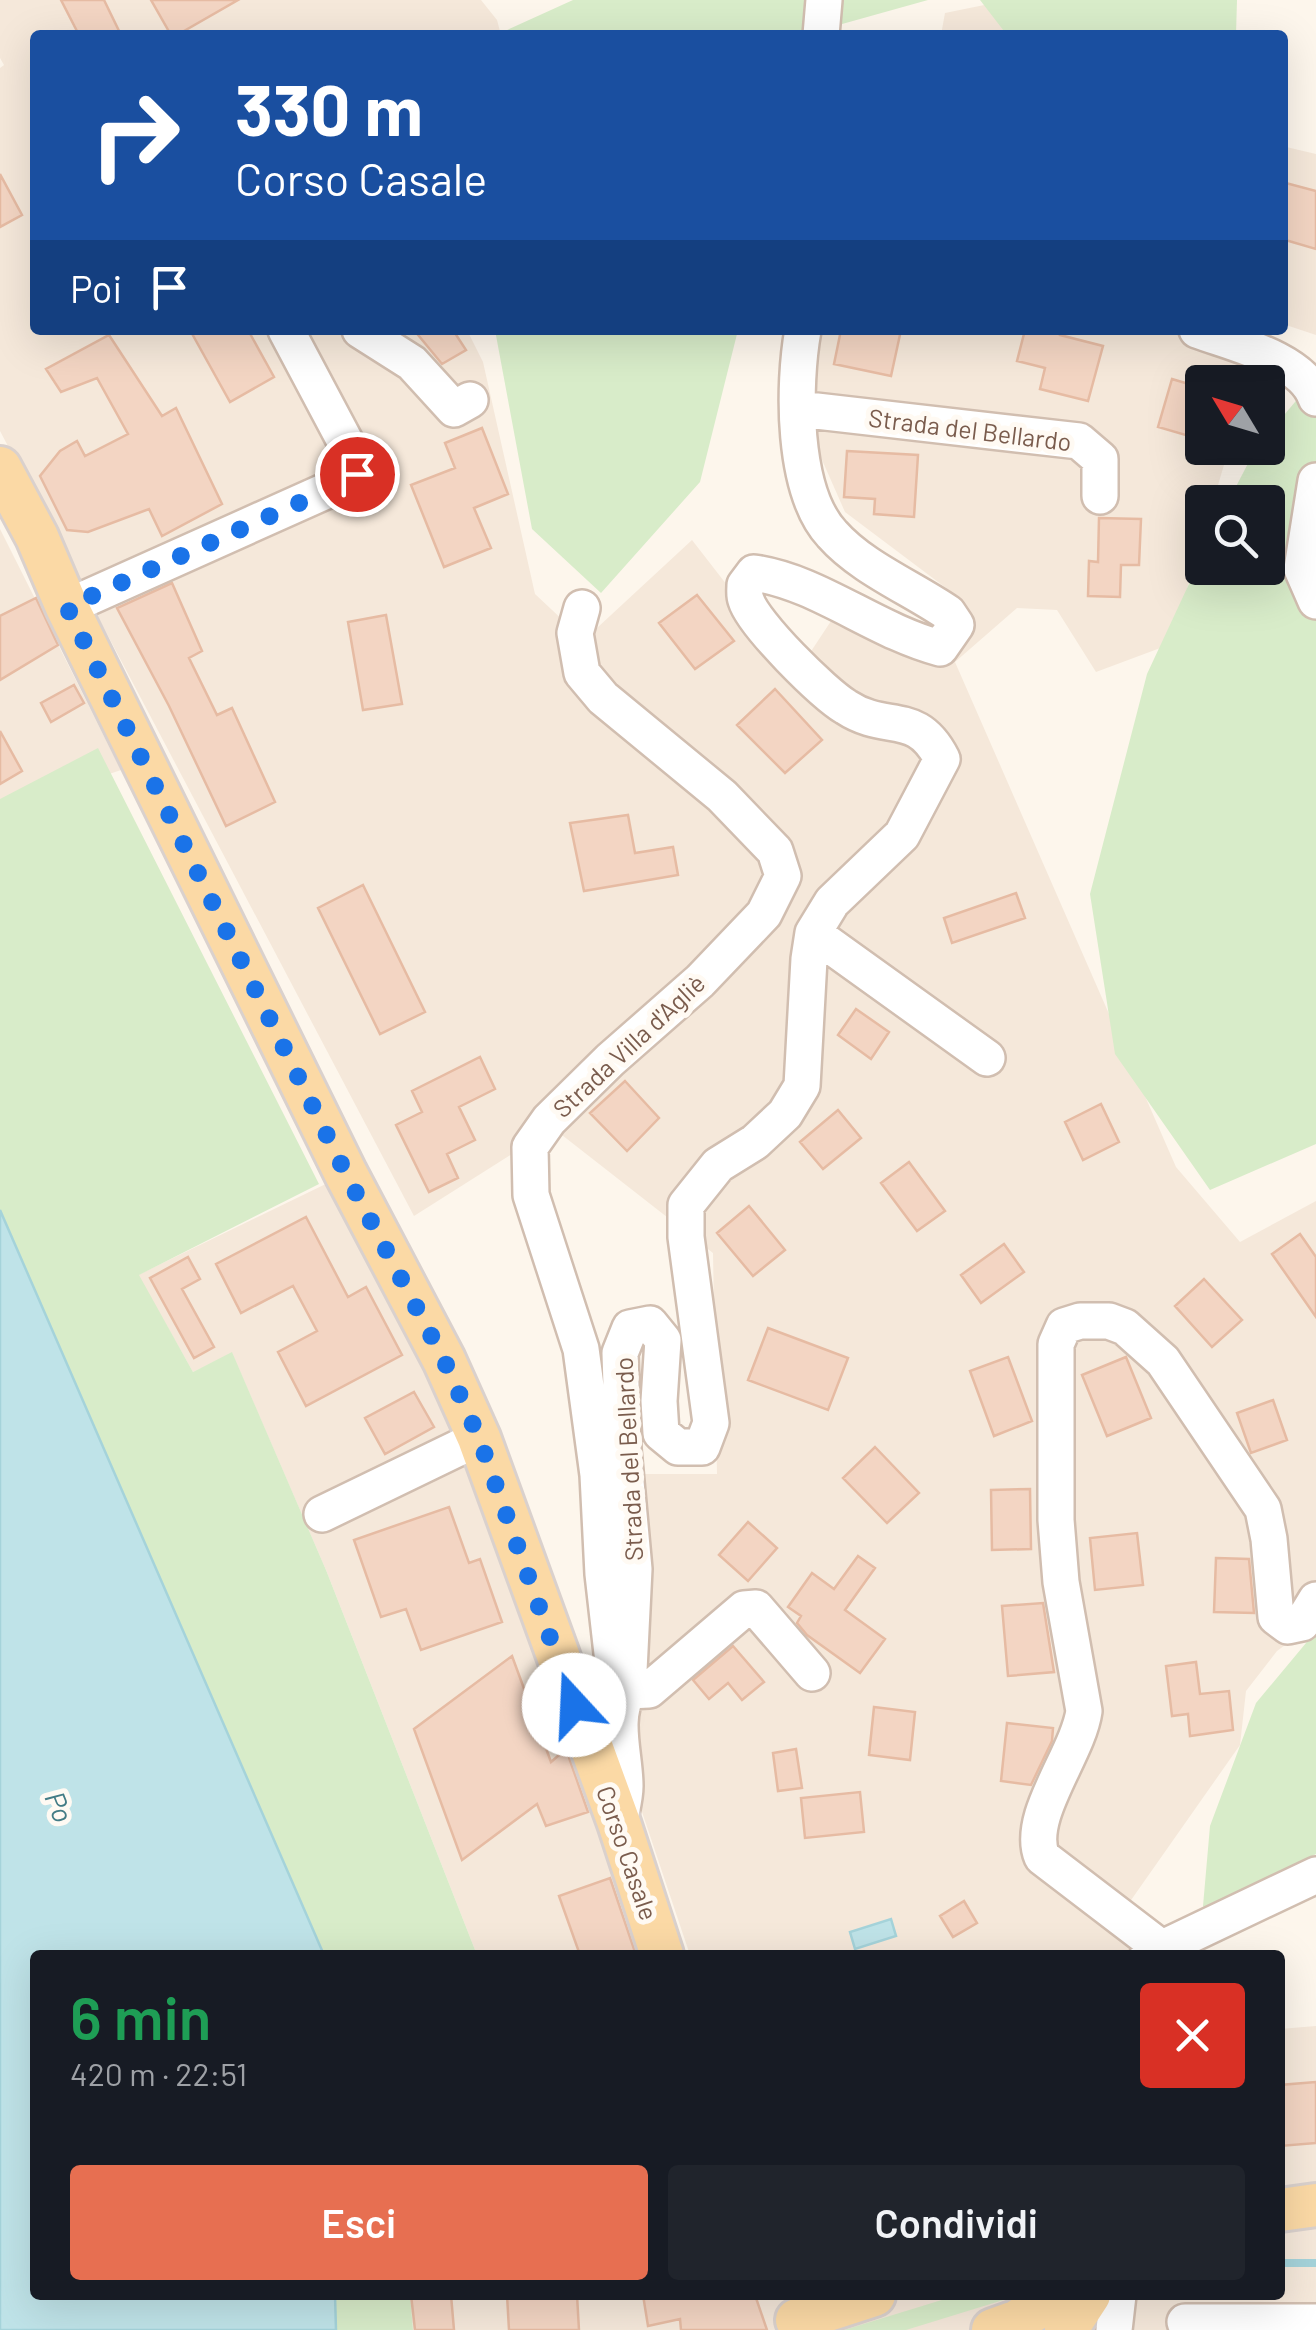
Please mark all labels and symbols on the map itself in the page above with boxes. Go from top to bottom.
north arrow [1185,365,1285,465]
street label: Strada del Bellardo [867,402,1073,456]
pin [315,432,400,517]
street label: Strada Villa d'Agliè [546,967,710,1123]
street label: Strada del Bellardo [608,1356,648,1562]
position arrow [522,1653,626,1757]
street label: Corso Casale [591,1782,665,1924]
water label: Po [38,1786,81,1827]

